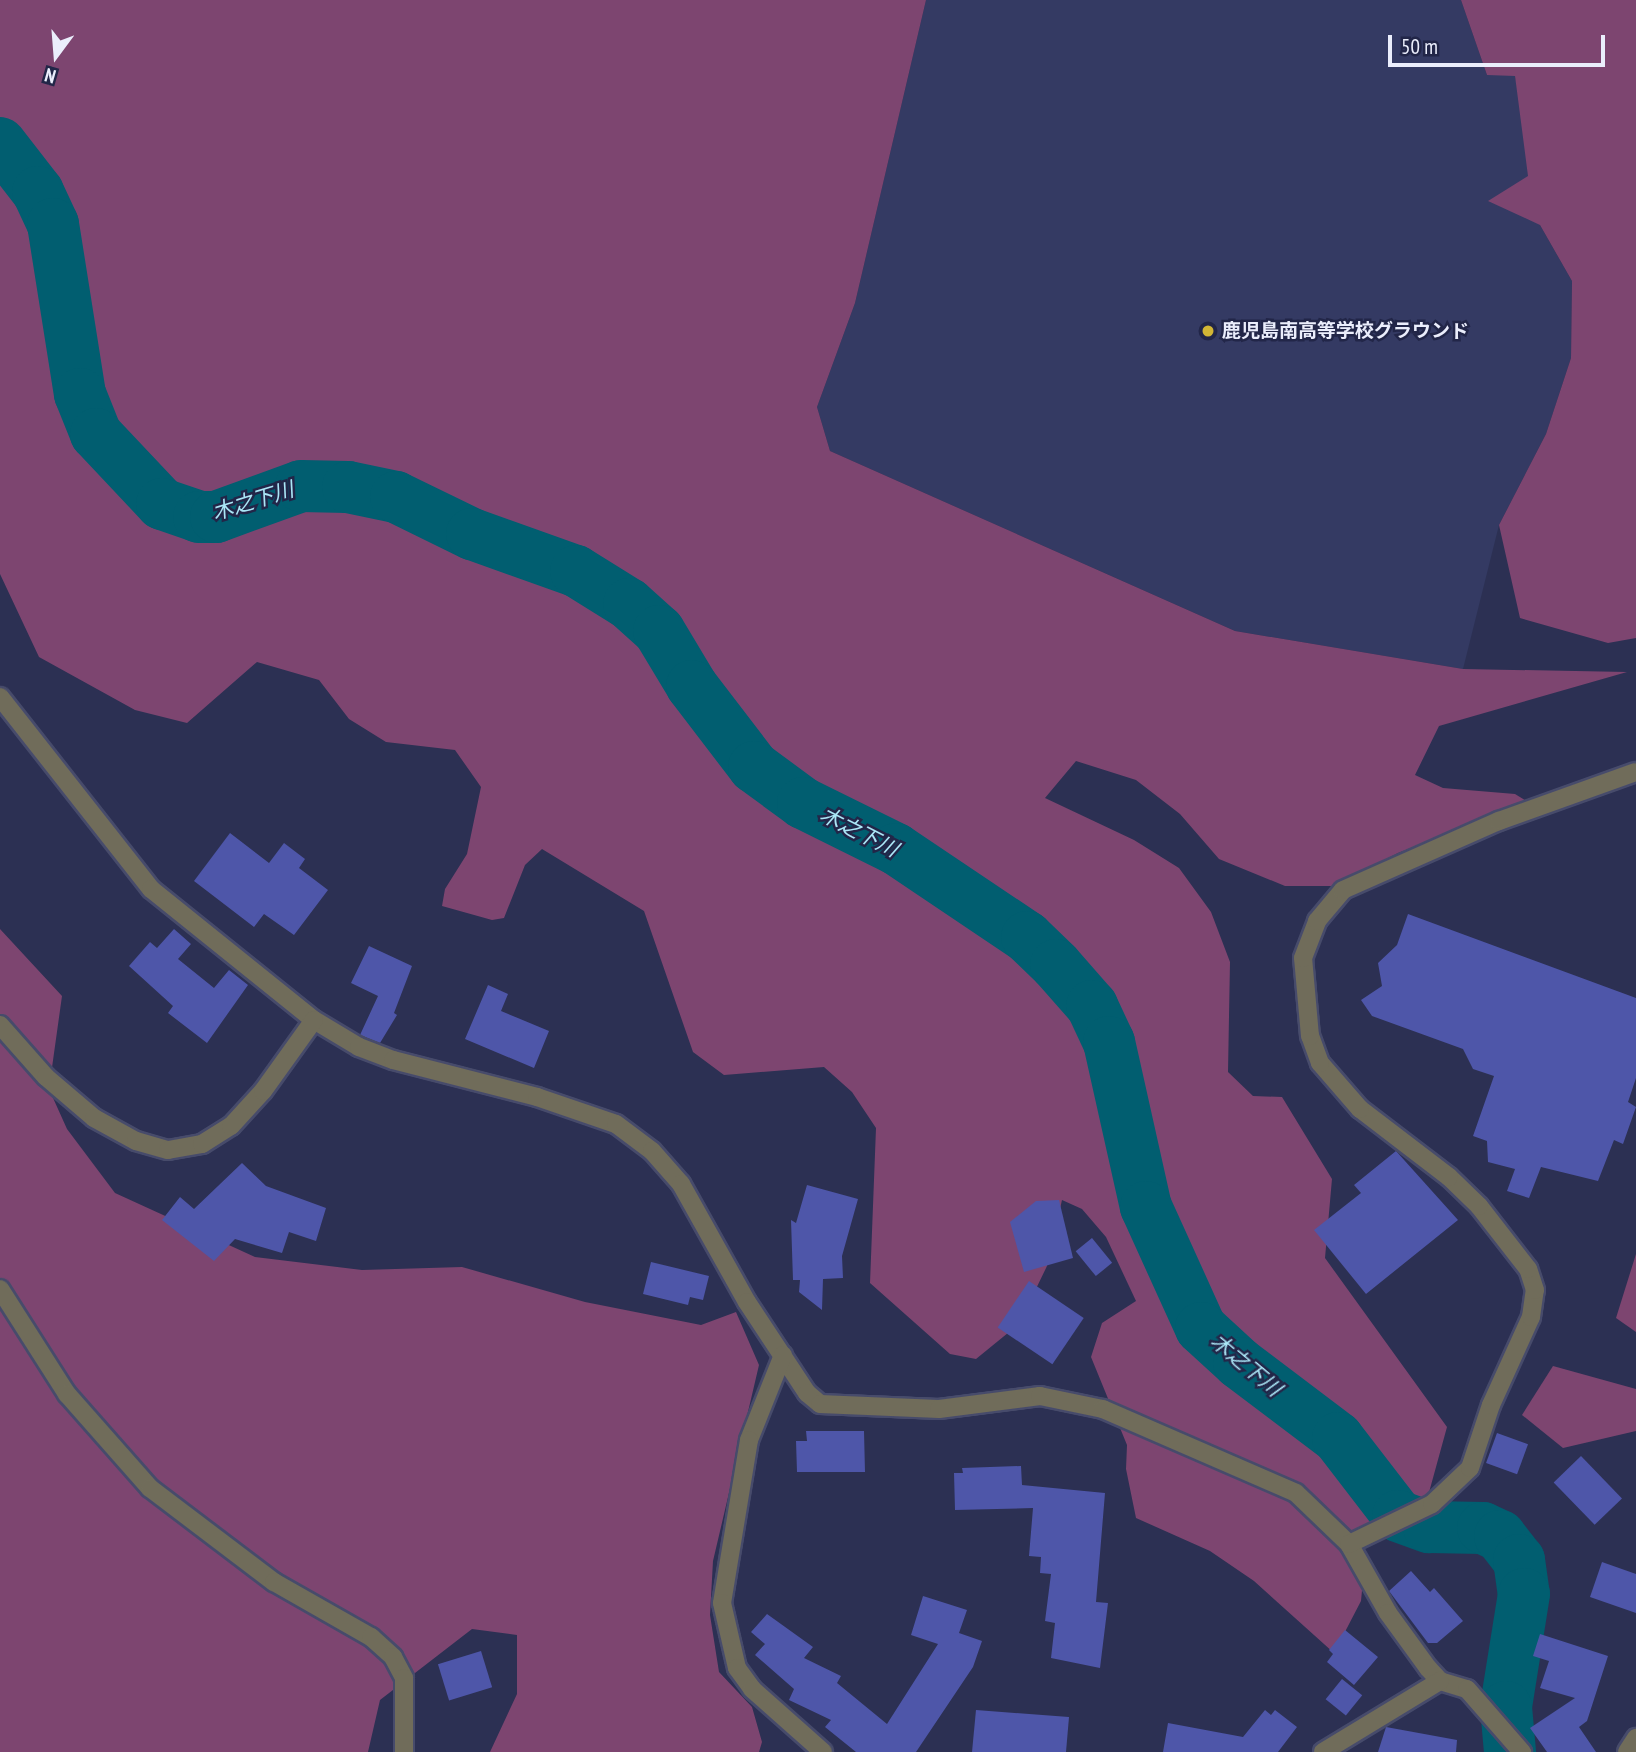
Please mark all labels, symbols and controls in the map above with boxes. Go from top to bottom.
north arrow [21,21,91,91]
scale bar [1391,21,1608,65]
text: 50 m [1401,33,1438,60]
text: N [42,63,58,89]
place label: 鹿児島南高等学校グラウンド [1222,320,1469,342]
marker: 鹿児島南高等学校グラウンド [1200,323,1216,339]
water label: 木之下川 [209,477,297,525]
water label: 木之下川 [816,802,902,862]
water label: 木之下川 [1206,1328,1286,1402]

